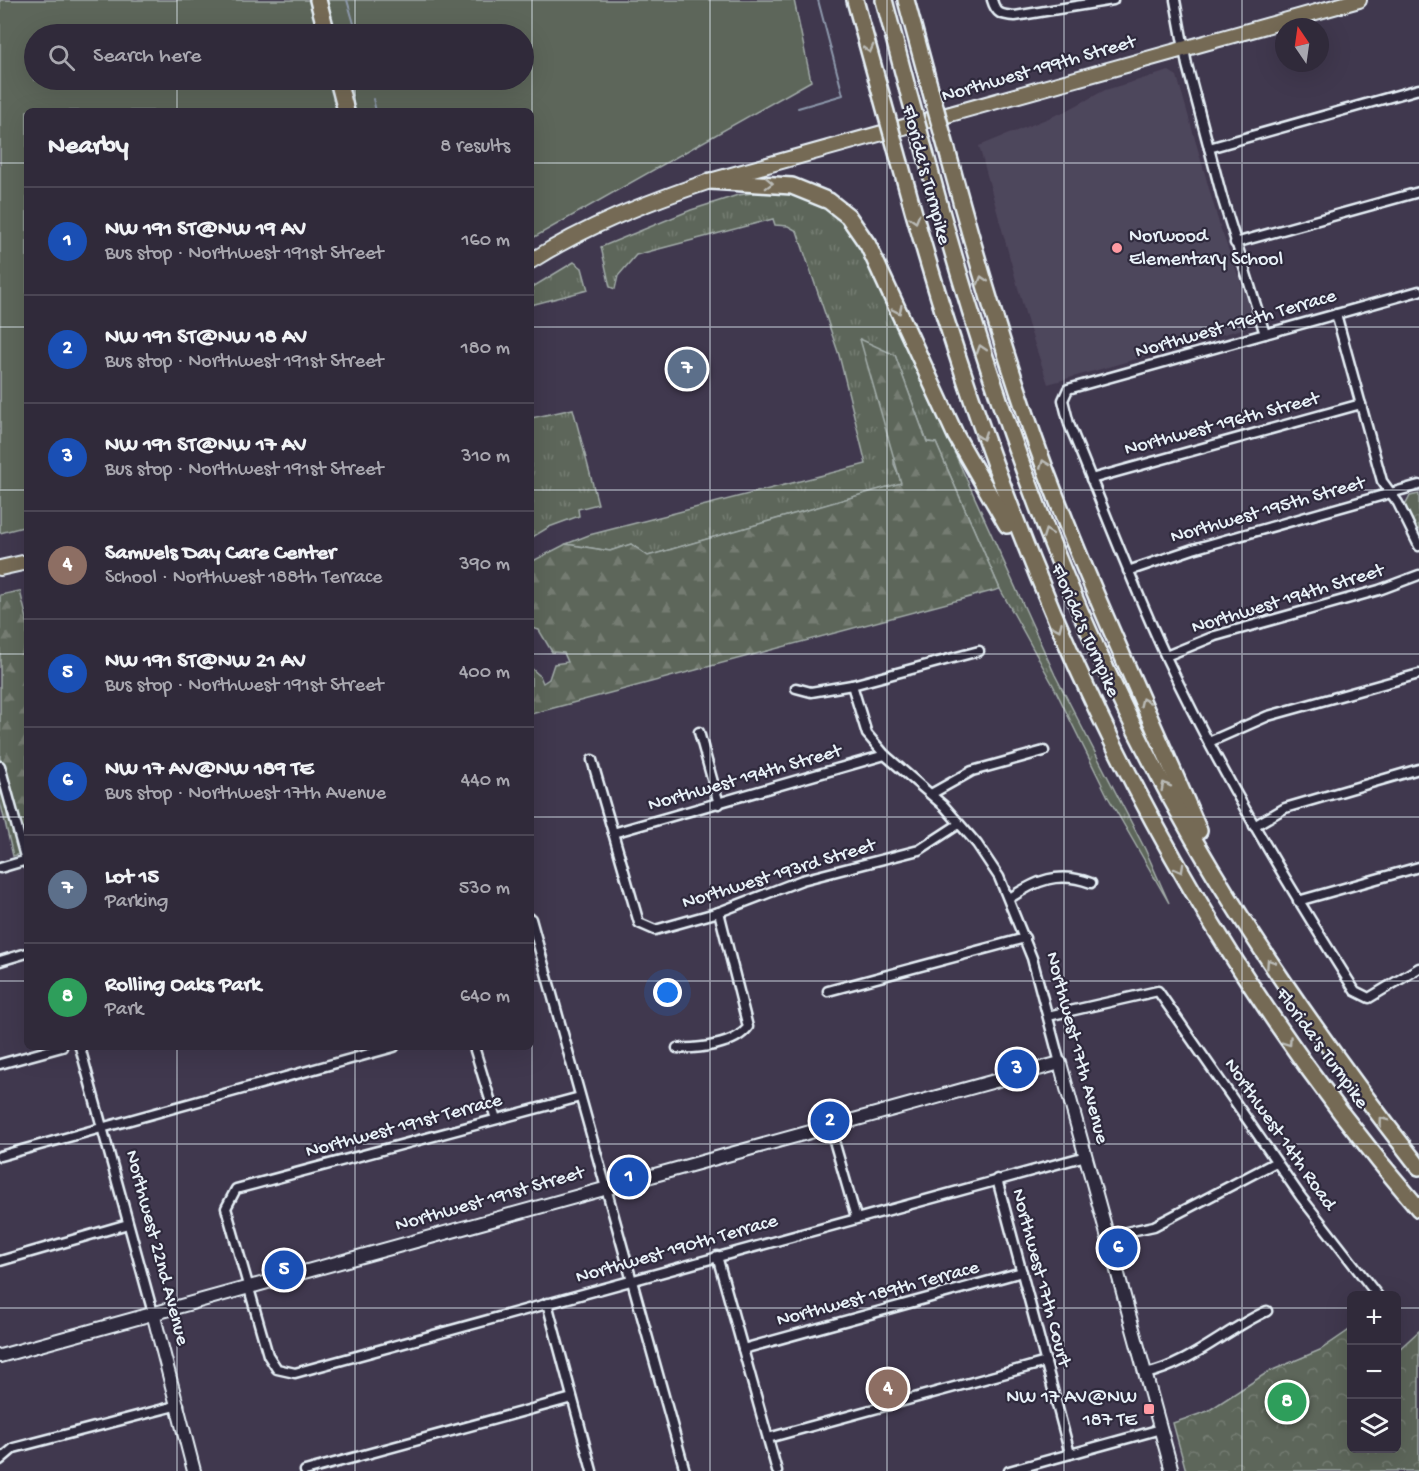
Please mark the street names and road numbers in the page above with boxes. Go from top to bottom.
street label: Northwest 199th Street [939,31,1140,109]
street label: Florida's Turnpike [895,102,955,248]
street label: Northwest 196th Terrace [1133,285,1340,365]
street label: Northwest 196th Street [1122,387,1324,462]
street label: Northwest 195th Street [1168,472,1370,550]
street label: Northwest 194th Street [1189,559,1389,640]
street label: Florida's Turnpike [1044,560,1124,702]
street label: Northwest 194th Street [646,740,846,818]
street label: Northwest 193rd Street [680,834,880,915]
street label: Northwest 17th Avenue [1039,950,1113,1147]
street label: Florida's Turnpike [1269,983,1373,1114]
street label: Northwest 14th Road [1218,1055,1341,1217]
street label: Northwest 191st Terrace [303,1090,505,1164]
street label: Northwest 22nd Avenue [119,1148,193,1349]
street label: Northwest 191st Street [393,1162,589,1238]
street label: Northwest 17th Court [1005,1186,1075,1371]
street label: Northwest 190th Terrace [573,1210,781,1290]
street label: Northwest 189th Terrace [774,1257,982,1333]

